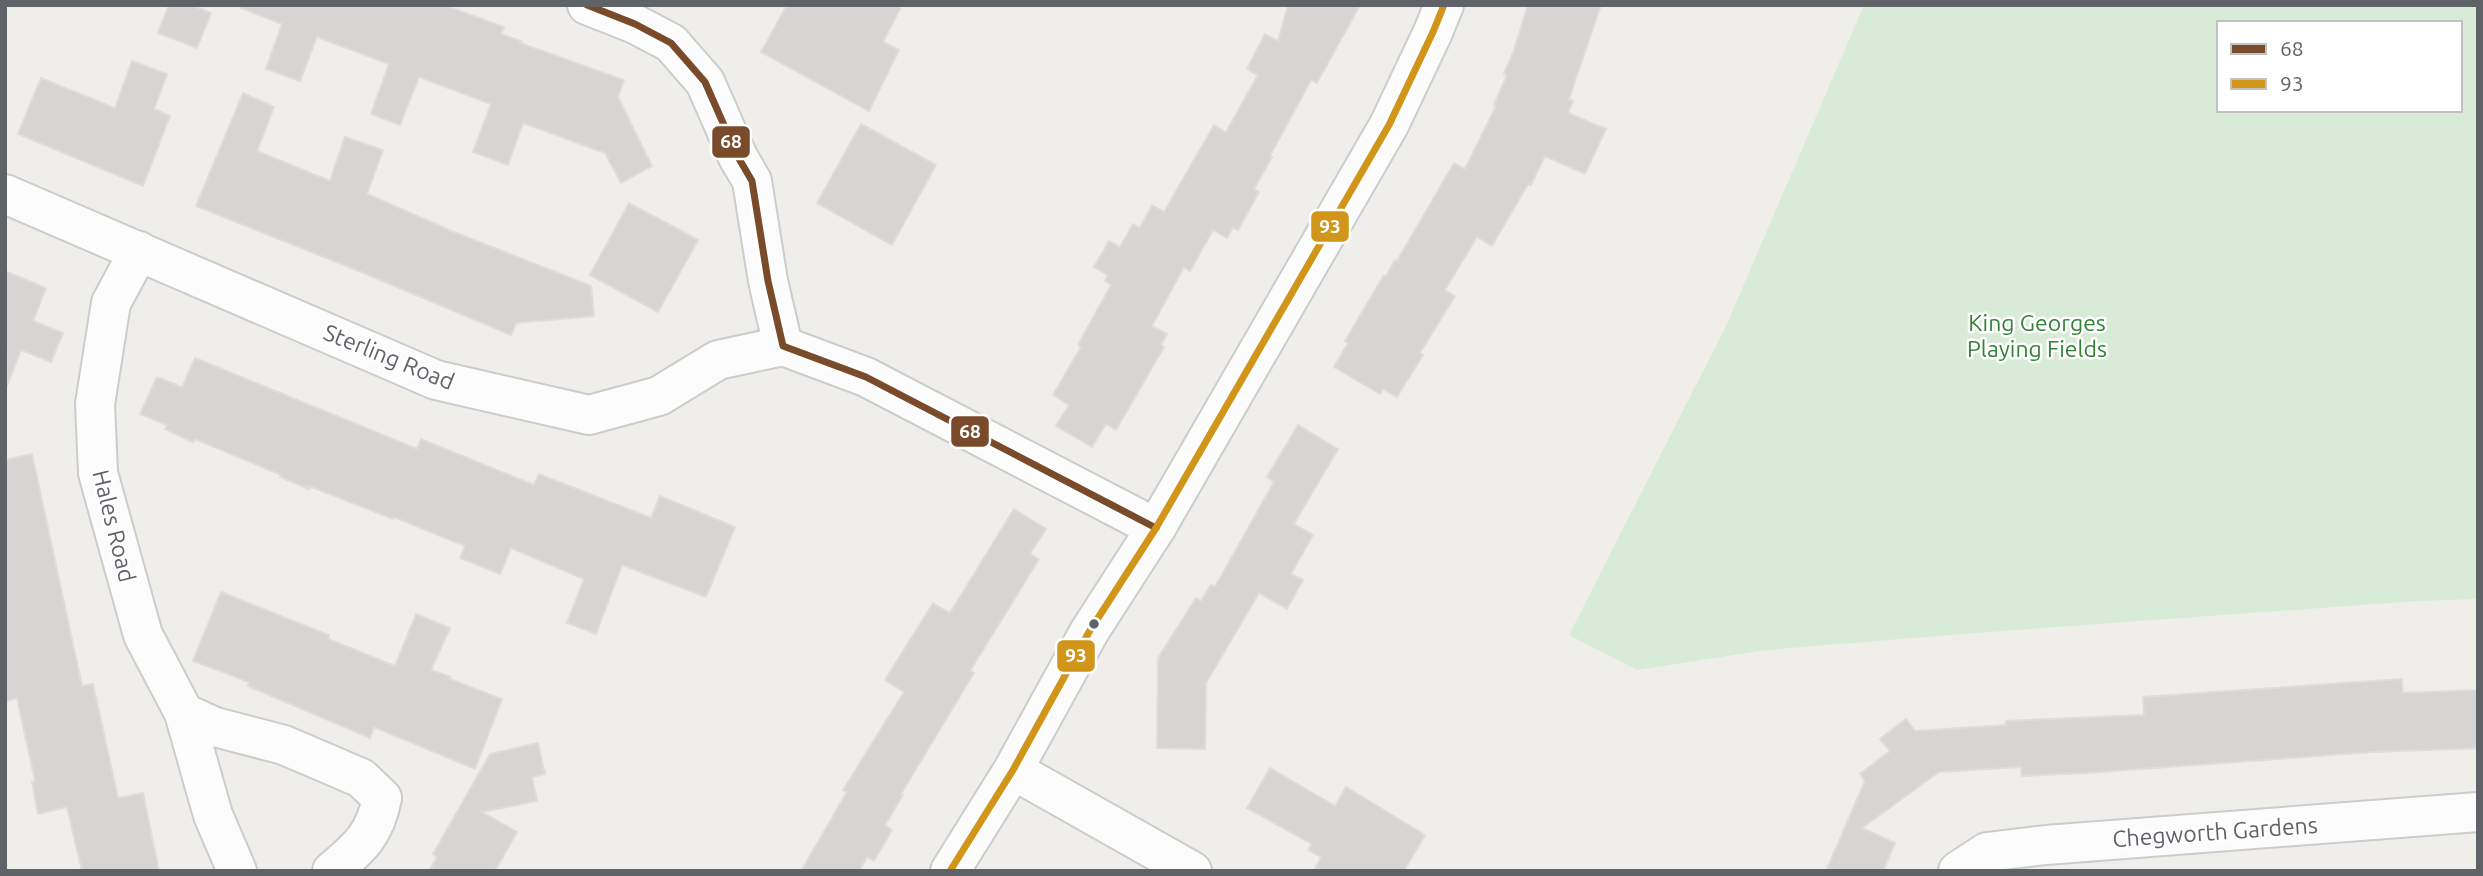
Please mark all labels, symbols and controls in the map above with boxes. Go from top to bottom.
legend [2217,21,2462,112]
text: 68 [2280,36,2304,60]
text: 93 [2280,71,2304,95]
line badge: 68 [711,125,751,159]
text: 68 [720,130,742,152]
line badge: 93 [1310,210,1350,243]
text: 93 [1319,215,1341,237]
park label: King Georges Playing Fields [1967,310,2107,361]
street label: Sterling Road [320,319,458,394]
line badge: 68 [950,415,990,448]
text: 68 [959,420,981,442]
street label: Hales Road [88,467,141,585]
unlabelled marker [1087,617,1101,631]
line badge: 93 [1056,639,1096,673]
text: 93 [1065,644,1087,666]
street label: Chegworth Gardens [2112,812,2318,851]

